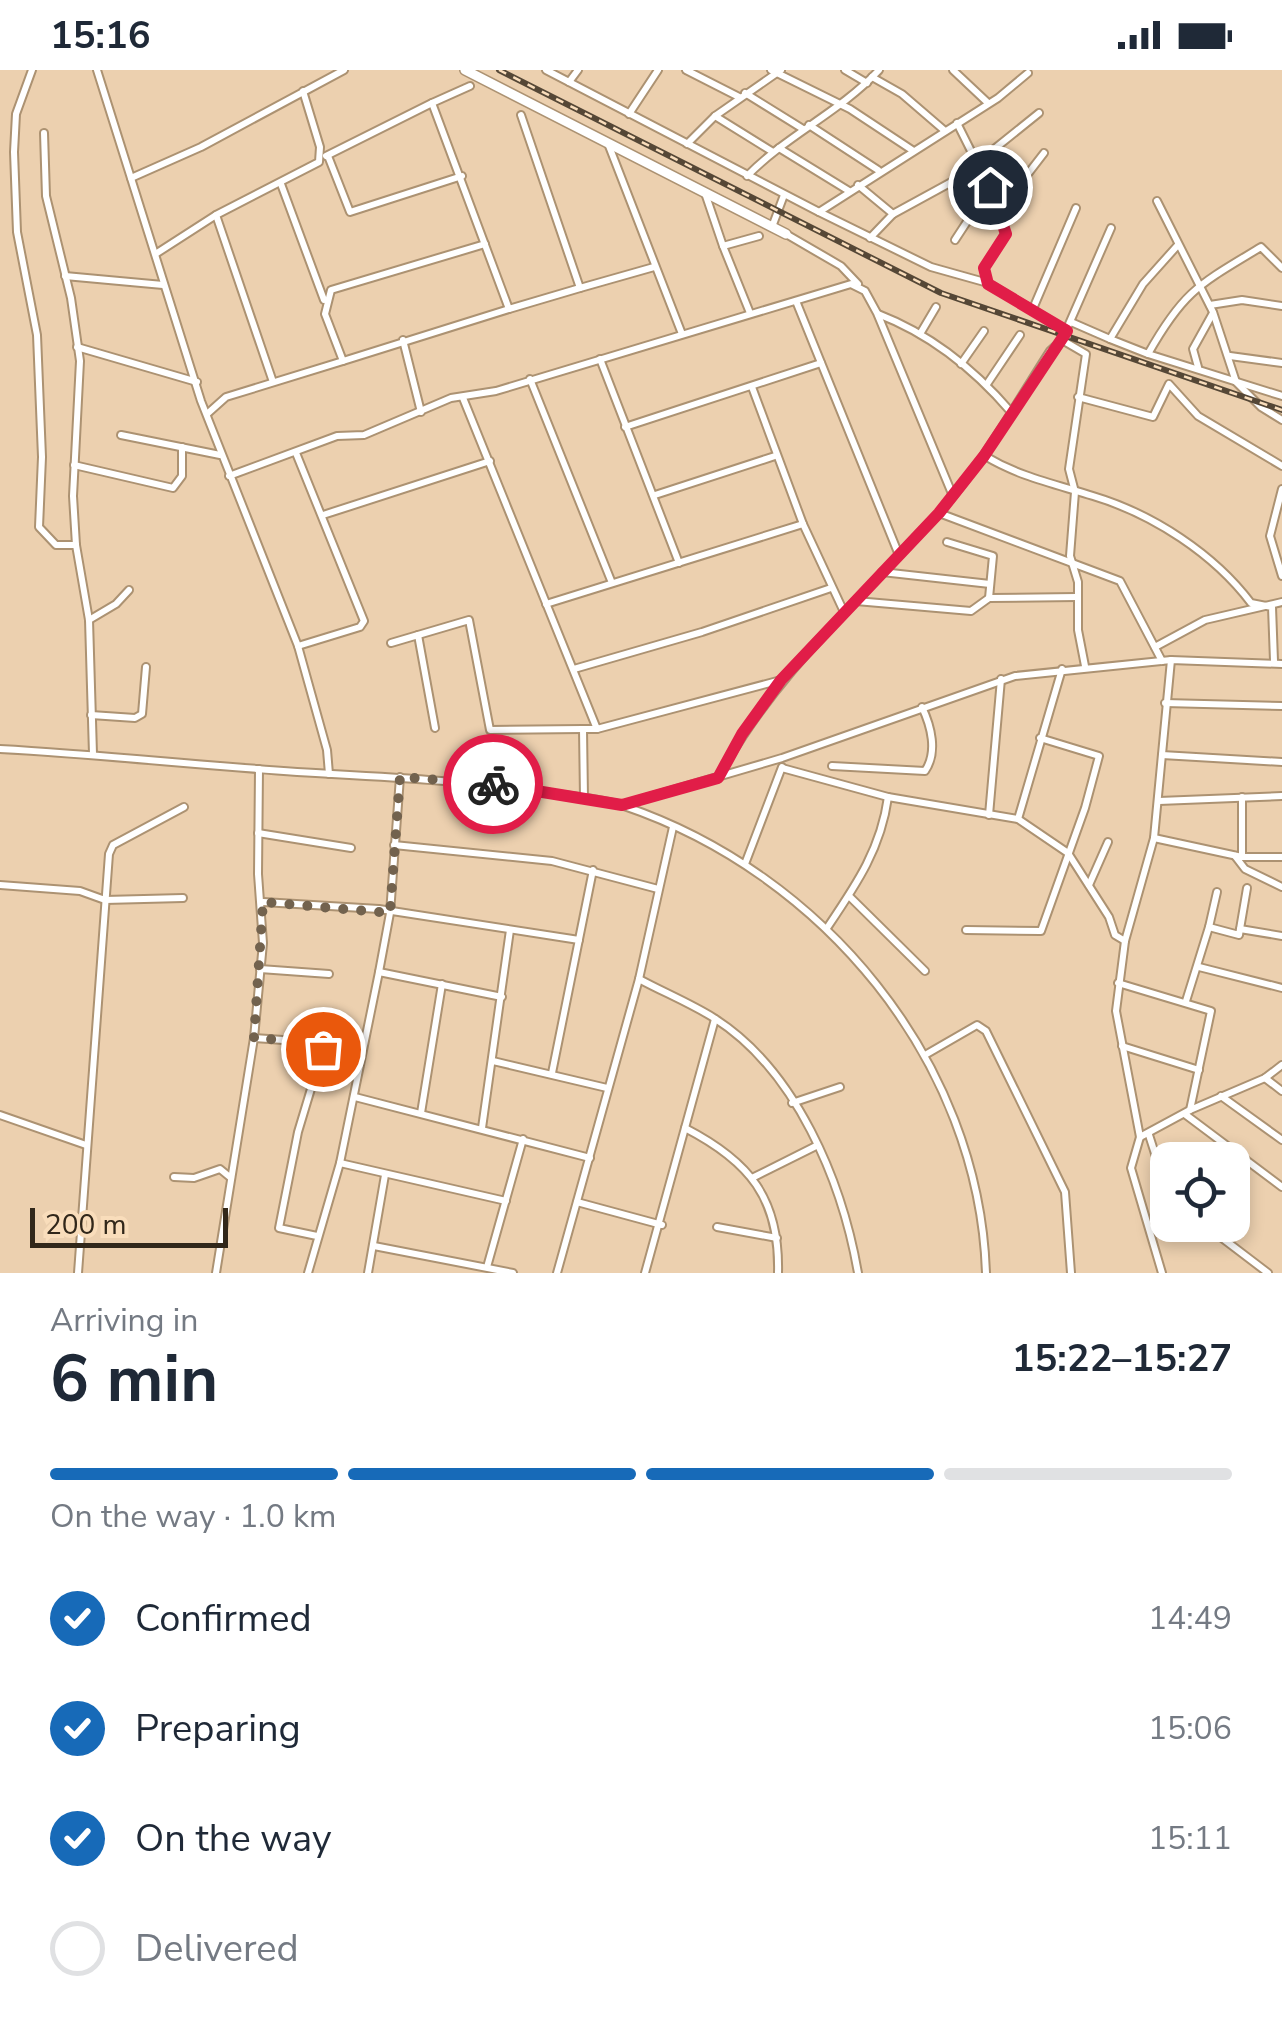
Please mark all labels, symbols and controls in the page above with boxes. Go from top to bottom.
text: 15:16 [50,10,151,61]
pin [948,145,1033,230]
icon: home [963,160,1018,215]
courier [443,734,543,834]
icon: bike [466,757,521,812]
pin [281,1007,366,1092]
icon: bag [296,1022,351,1077]
map controls [1150,1142,1250,1242]
button: locate [1150,1142,1250,1242]
scale bar [30,1203,228,1248]
text: 200 m [45,1206,127,1244]
text: Arriving in [50,1299,198,1342]
text: 15:22–15:27 [1012,1333,1232,1384]
text: 6 min [50,1335,218,1424]
text: On the way · 1.0 km [50,1495,336,1538]
icon: check [50,1591,105,1646]
text: Confirmed [135,1593,312,1644]
text: 14:49 [1148,1597,1232,1640]
icon: check [50,1701,105,1756]
text: Preparing [135,1703,301,1754]
text: 15:06 [1148,1707,1232,1750]
icon: check [50,1811,105,1866]
text: On the way [135,1813,331,1864]
text: 15:11 [1148,1817,1232,1860]
text: Delivered [135,1923,299,1974]

